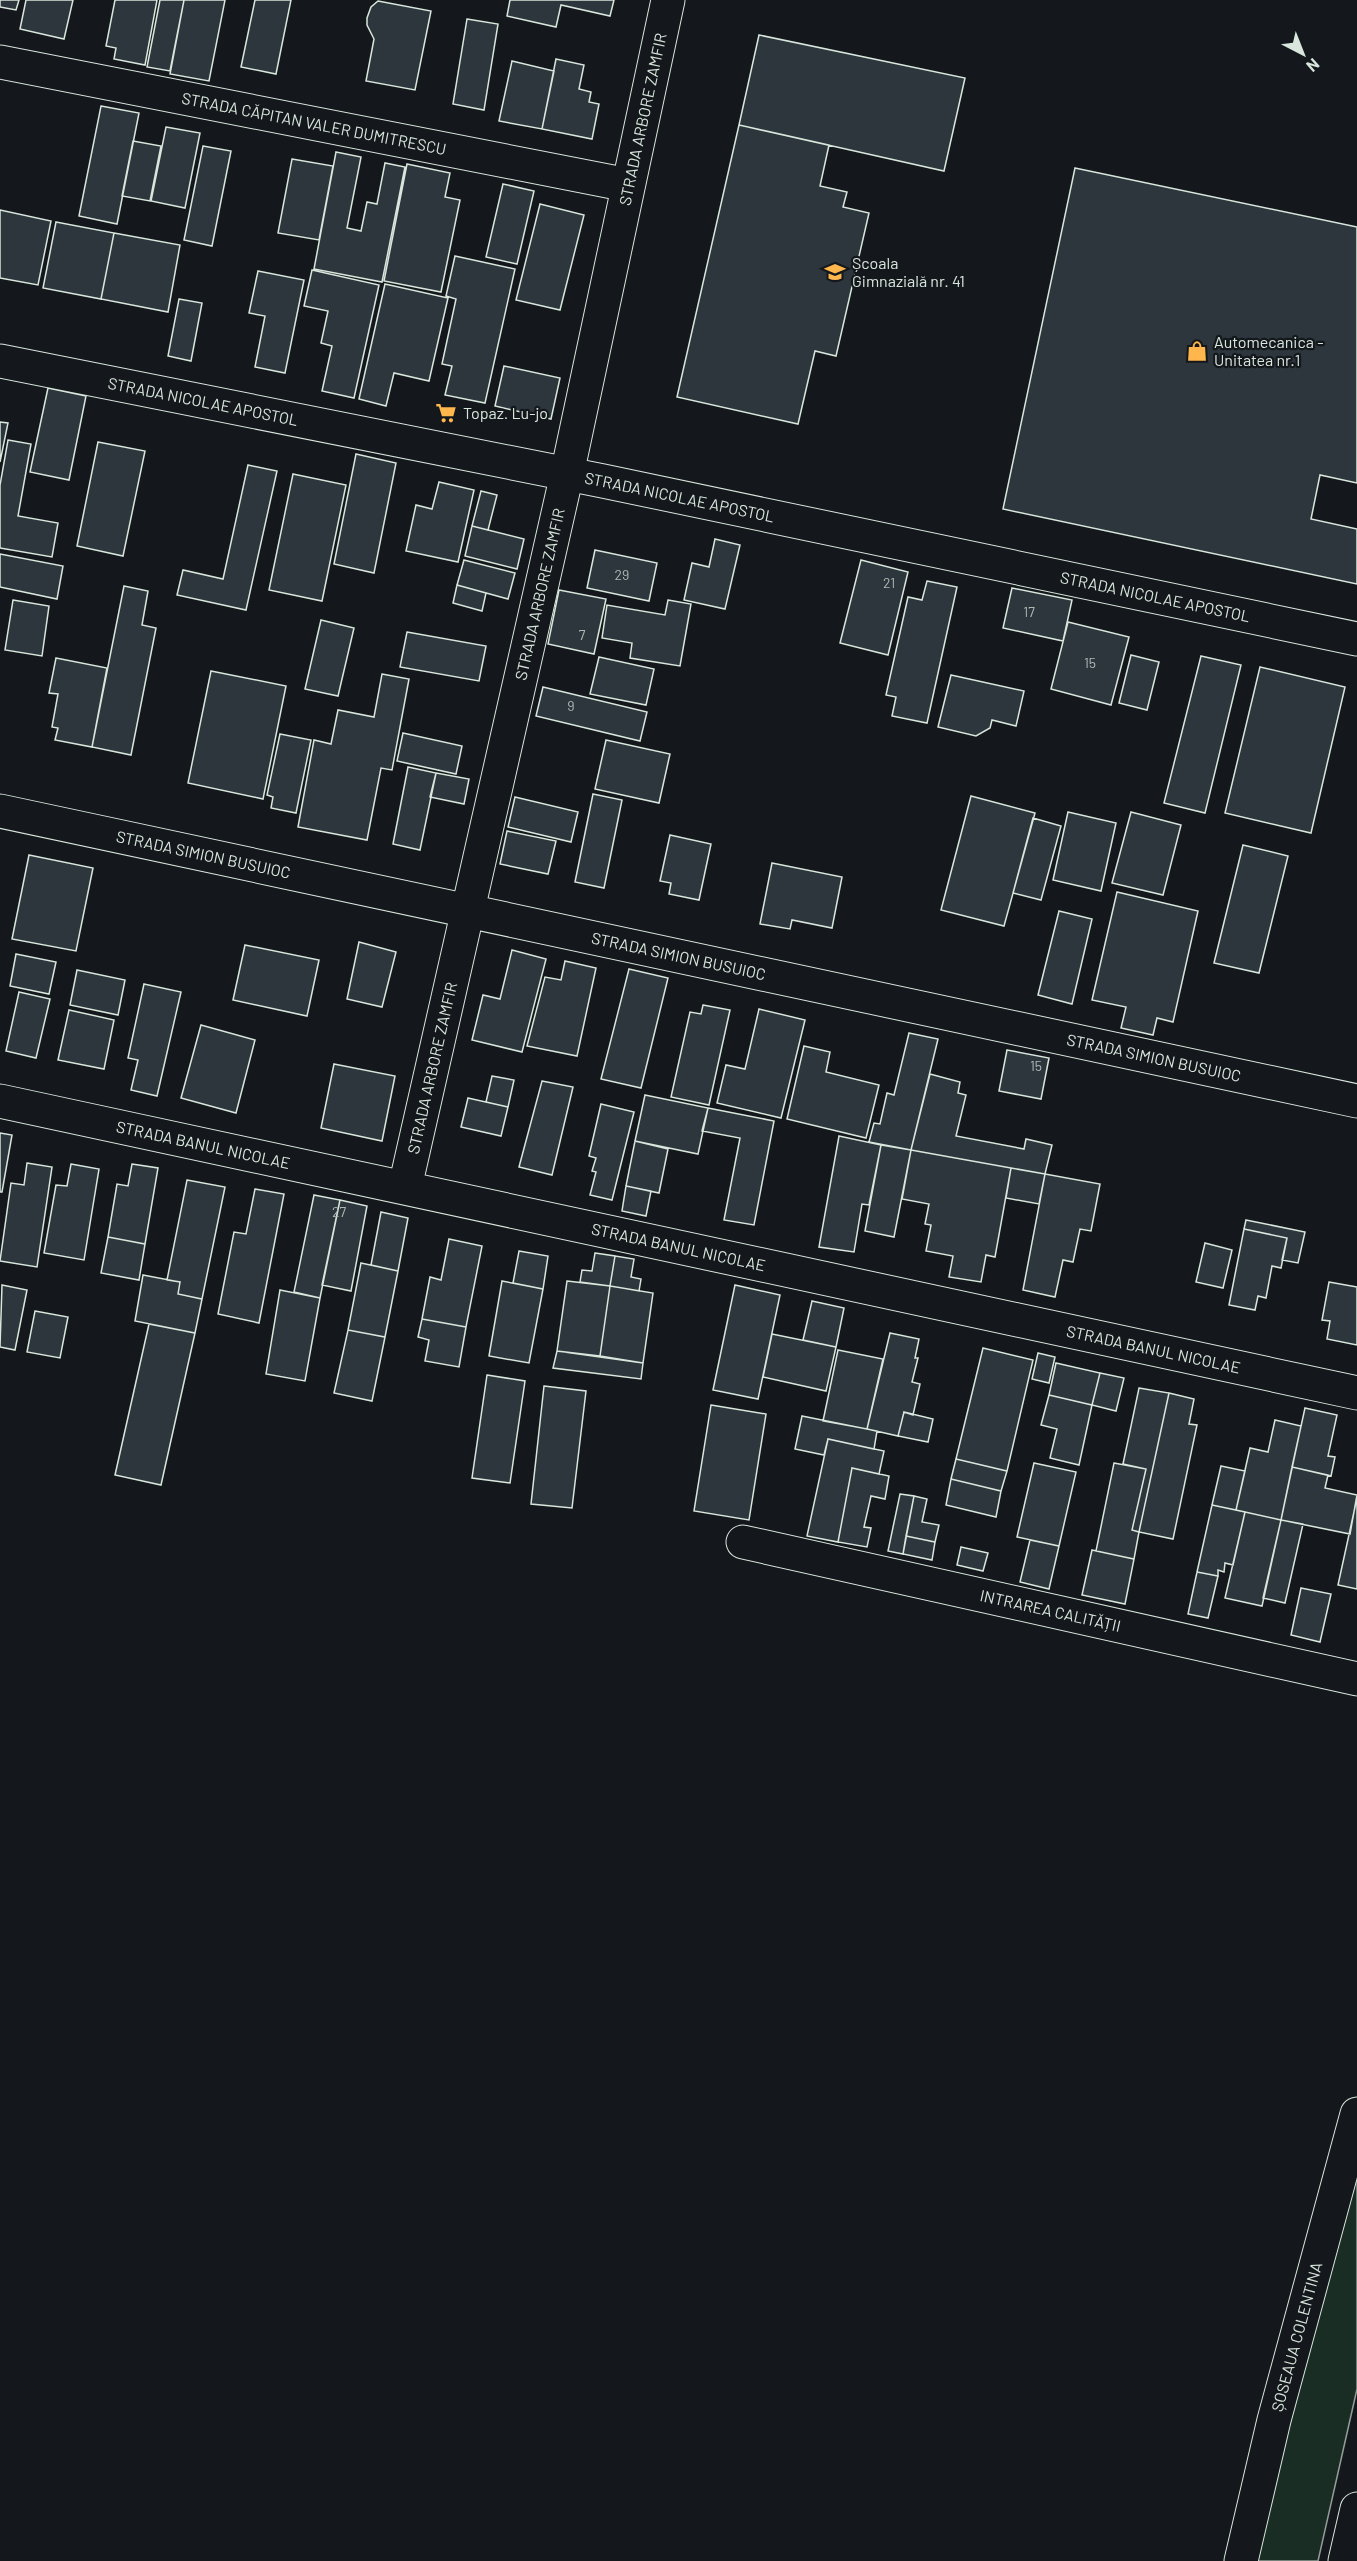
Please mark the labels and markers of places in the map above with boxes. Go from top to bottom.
place label: Școala Gimnazială nr. 41 [852,253,965,290]
school or university icon: Școala Gimnazială nr. 41 [823,260,847,284]
place label: Automecanica - Unitatea nr.1 [1214,332,1323,369]
shop icon: Automecanica - Unitatea nr.1 [1185,339,1209,363]
supermarket icon: Topaz. Lu-jo [434,401,458,425]
place label: Topaz. Lu-jo [463,403,548,422]

